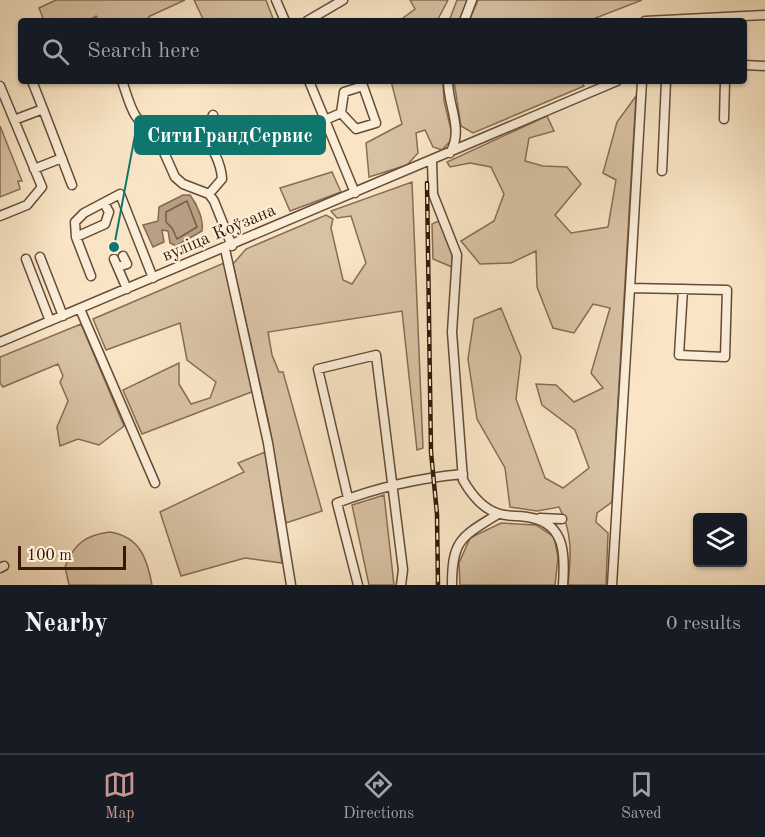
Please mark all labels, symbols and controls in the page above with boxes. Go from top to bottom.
search box [18,18,747,84]
icon: search [39,35,72,68]
text: Search here [87,40,200,62]
callout: СитиГрандСервис [135,116,325,154]
text: СитиГрандСервис [147,127,313,147]
street label: вуліца Коўзана [160,201,279,265]
map controls [693,513,747,567]
button: layers [693,513,747,567]
scale bar [18,543,126,570]
text: 100 m [27,548,72,564]
text: Nearby [24,611,108,637]
text: 0 results [666,614,741,634]
tab: Map [103,768,136,824]
tab: Directions [343,768,414,824]
tab: Saved [621,768,662,824]

